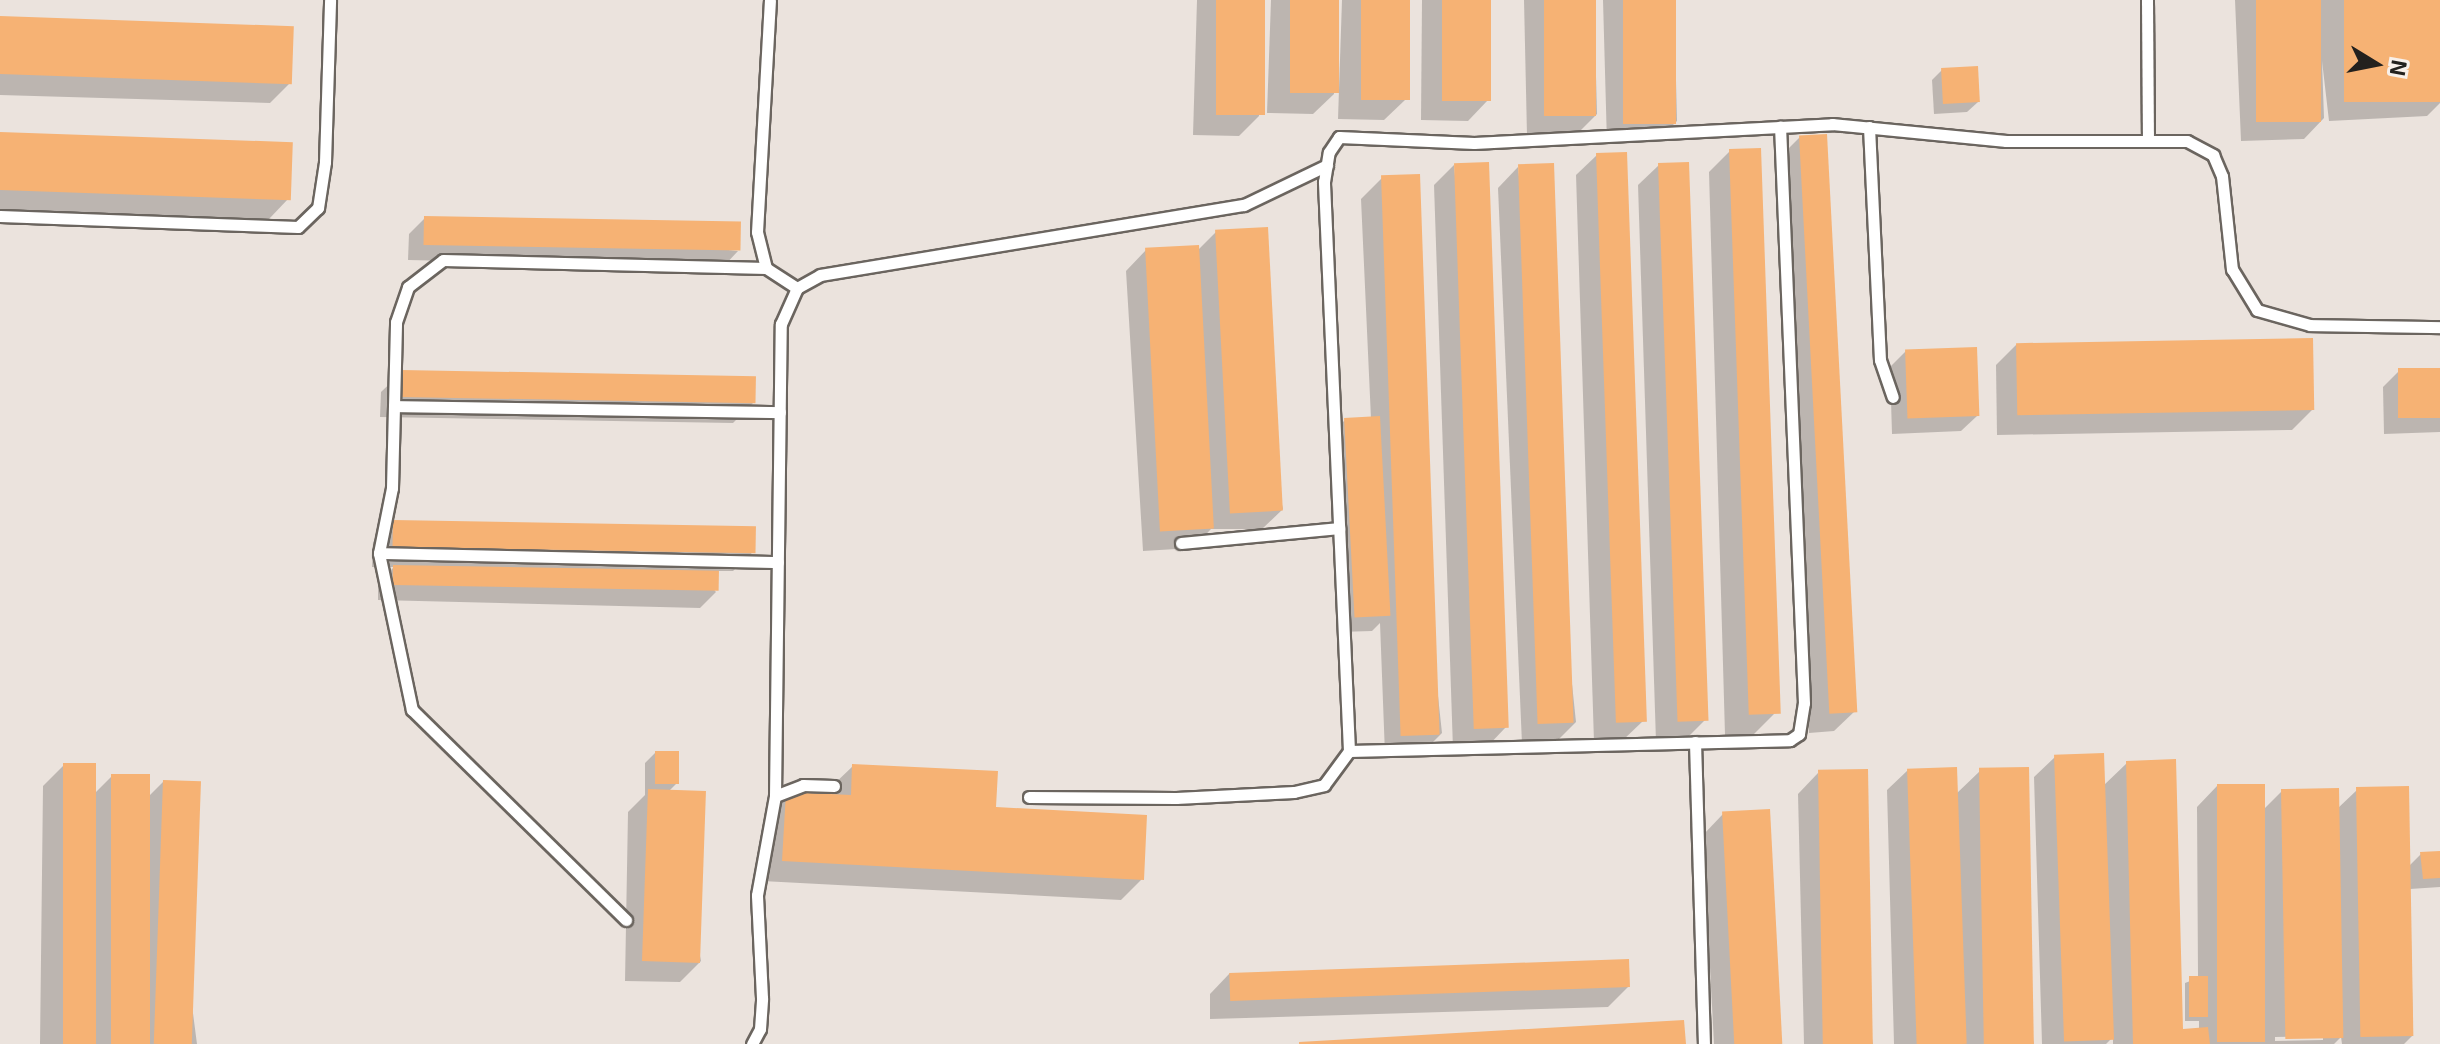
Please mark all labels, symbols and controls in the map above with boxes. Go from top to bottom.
north arrow [2336,24,2416,104]
text: N [2385,58,2414,78]

